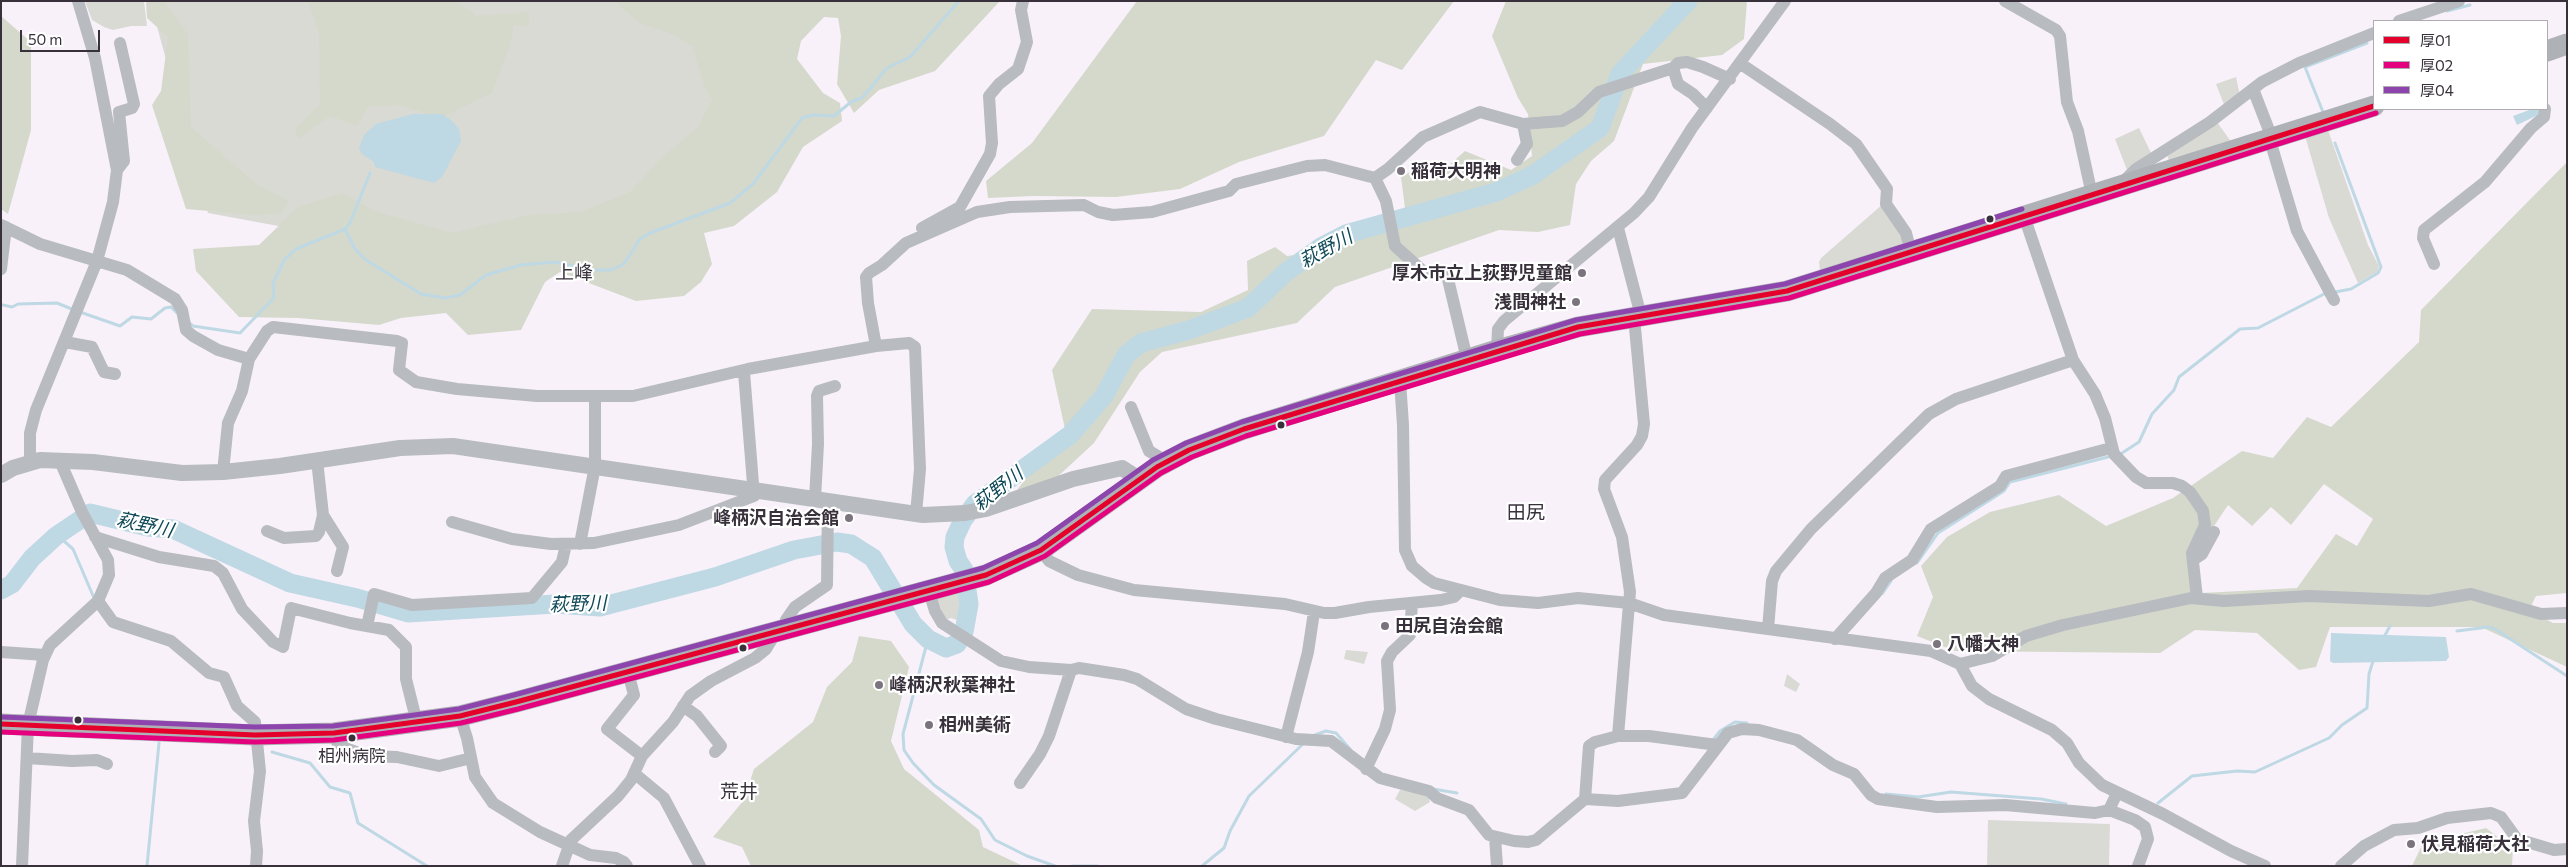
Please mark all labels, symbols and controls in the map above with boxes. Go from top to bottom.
scale bar [22,20,102,52]
legend [2373,20,2548,110]
text: 50 m [28,30,62,48]
text: 厚01 [2420,31,2451,49]
text: 厚02 [2420,56,2453,74]
text: 厚04 [2420,81,2454,99]
place label: 稲荷大明神 [1411,160,1501,182]
marker: 稲荷大明神 [1395,165,1407,177]
unlabelled marker [1985,214,1995,224]
water label: 萩野川 [1296,225,1356,273]
district label: 上峰 [555,262,593,284]
place label: 厚木市立上荻野児童館 [1392,262,1572,284]
marker: 厚木市立上荻野児童館 [1576,267,1588,279]
place label: 浅間神社 [1494,291,1566,313]
marker: 浅間神社 [1570,296,1582,308]
unlabelled marker [1276,420,1286,430]
water label: 萩野川 [969,462,1027,516]
district label: 田尻 [1507,502,1545,524]
place label: 峰柄沢自治会館 [713,507,839,529]
water label: 萩野川 [115,508,175,542]
marker: 峰柄沢自治会館 [843,512,855,524]
water label: 萩野川 [549,592,607,616]
place label: 田尻自治会館 [1395,615,1503,637]
marker: 田尻自治会館 [1379,620,1391,632]
place label: 八幡大神 [1947,633,2019,655]
marker: 八幡大神 [1931,638,1943,650]
unlabelled marker [738,643,748,653]
place label: 峰柄沢秋葉神社 [889,674,1015,696]
marker: 峰柄沢秋葉神社 [873,679,885,691]
place label: 相州美術 [939,714,1011,736]
unlabelled marker [73,715,83,725]
marker: 相州美術 [923,719,935,731]
marker: 相州病院 [347,733,357,743]
place label: 相州病院 [318,746,386,766]
district label: 荒井 [720,781,758,803]
place label: 伏見稲荷大社 [2421,833,2529,855]
marker: 伏見稲荷大社 [2405,838,2417,850]

